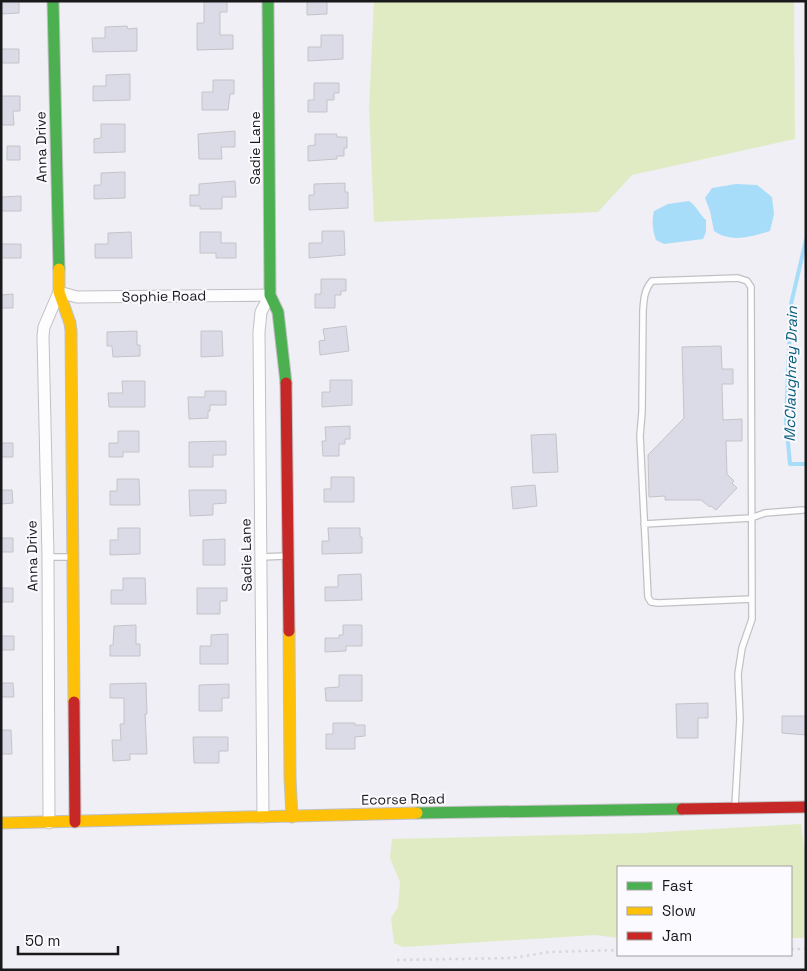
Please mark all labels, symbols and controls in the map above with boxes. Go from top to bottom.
street label: Anna Drive [31,111,51,183]
street label: Sadie Lane [246,111,264,185]
street label: Sophie Road [122,286,206,306]
water label: McClaughrey Drain [780,305,801,442]
street label: Sadie Lane [236,518,256,592]
street label: Anna Drive [22,520,42,592]
street label: Ecorse Road [361,789,445,809]
legend [617,866,792,956]
text: Fast [662,876,693,895]
text: Slow [662,901,696,920]
scale bar [18,924,118,956]
text: Jam [662,926,692,945]
text: 50 m [25,931,60,950]

